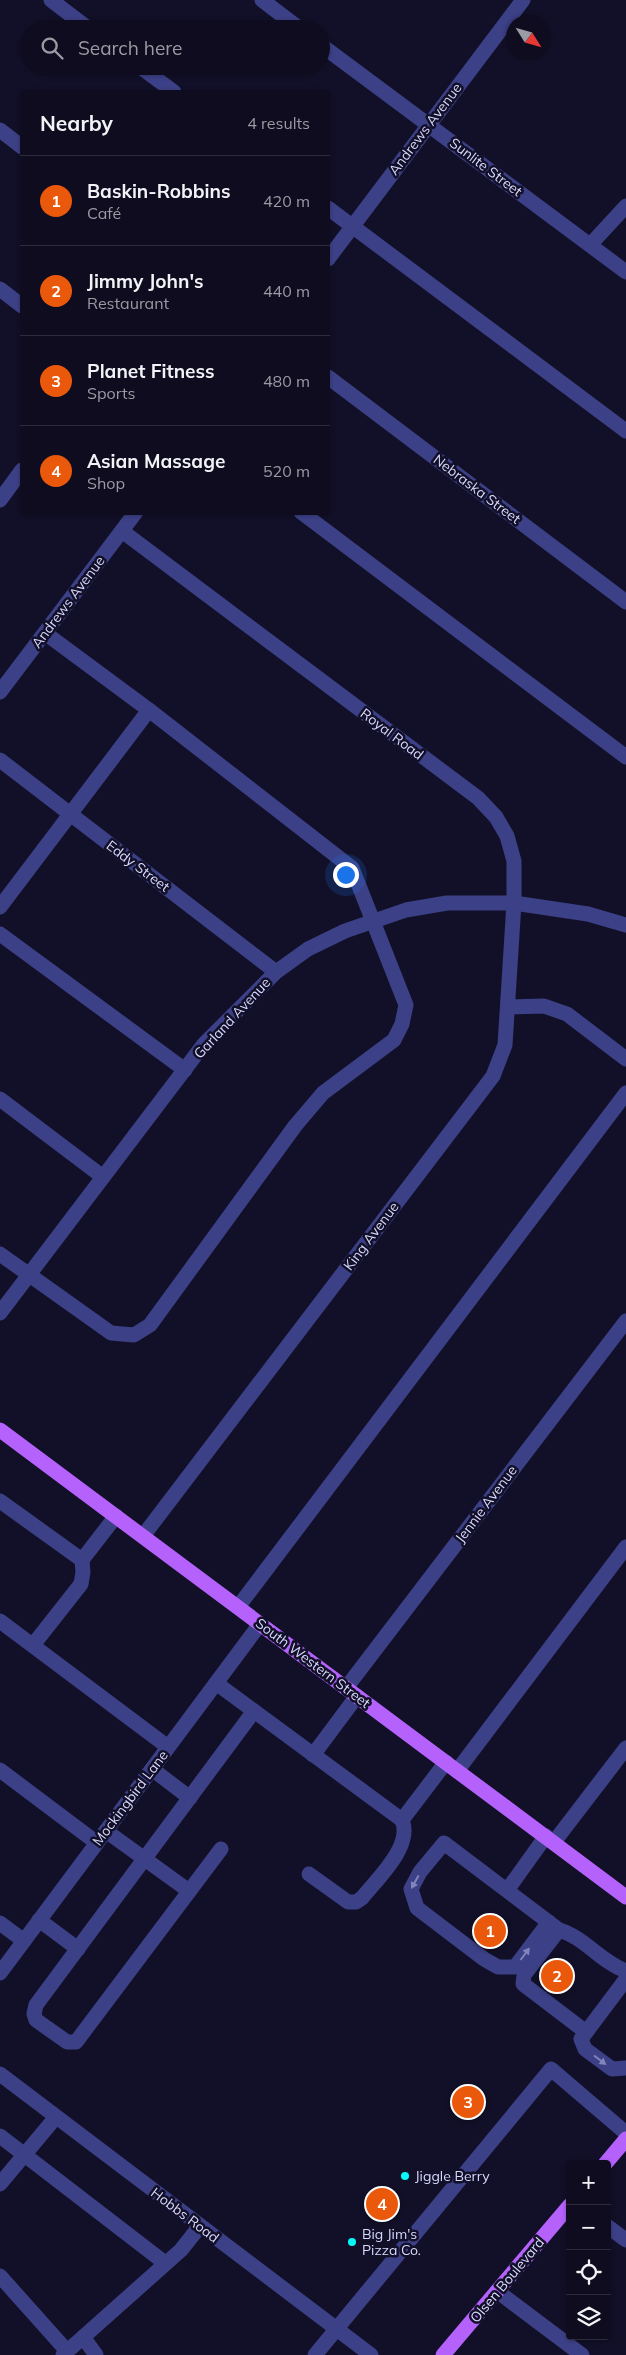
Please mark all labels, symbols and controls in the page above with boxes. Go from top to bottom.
north arrow [506,15,551,60]
search box [20,20,330,75]
icon: search [38,34,66,62]
text: Search here [78,36,182,60]
street label: Andrews Avenue [384,79,466,179]
text: Nearby [40,110,113,136]
text: 4 results [247,113,310,133]
street label: Sunlite Street [446,134,526,200]
text: Baskin-Robbins [87,179,230,203]
text: 1 [51,191,61,211]
text: 420 m [263,191,310,211]
text: Café [87,203,121,223]
text: Jimmy John's [87,269,204,293]
text: 2 [51,281,61,301]
text: 440 m [263,281,310,301]
text: Restaurant [87,293,169,313]
text: Planet Fitness [87,359,215,383]
text: 3 [51,371,61,391]
text: 480 m [263,371,310,391]
text: Sports [87,383,135,403]
text: Asian Massage [87,449,225,473]
street label: Nebraska Street [430,450,524,528]
text: 4 [51,461,61,481]
text: 520 m [263,461,310,481]
text: Shop [87,473,125,493]
street label: Andrews Avenue [27,552,109,652]
street label: Royal Road [357,704,427,764]
street label: Eddy Street [103,836,173,896]
your location [333,862,359,888]
street label: Garland Avenue [190,974,274,1062]
street label: King Avenue [339,1198,403,1274]
street label: Jennie Avenue [451,1462,521,1546]
street label: South Western Street [252,1614,374,1712]
street label: Mockingbird Lane [88,1747,172,1849]
one-way arrow [411,1874,419,1889]
pin: 1 [474,1912,506,1950]
one-way arrow [519,1948,530,1961]
pin: 2 [541,1957,573,1995]
one-way arrow [593,2055,607,2065]
pin: 3 [452,2083,484,2121]
map controls [566,2160,611,2340]
button: + [566,2160,611,2205]
place label: Jiggle Berry [415,2167,490,2185]
marker: Jiggle Berry [399,2170,411,2182]
street label: Hobbs Road [147,2184,223,2246]
pin: 4 [366,2185,398,2223]
button: − [566,2205,611,2250]
place label: Big Jim's Pizza Co. [362,2225,421,2259]
street label: Olsen Boulevard [466,2234,548,2326]
marker: Big Jim's Pizza Co. [346,2236,358,2248]
button: locate [566,2250,611,2295]
button: layers [566,2295,611,2340]

